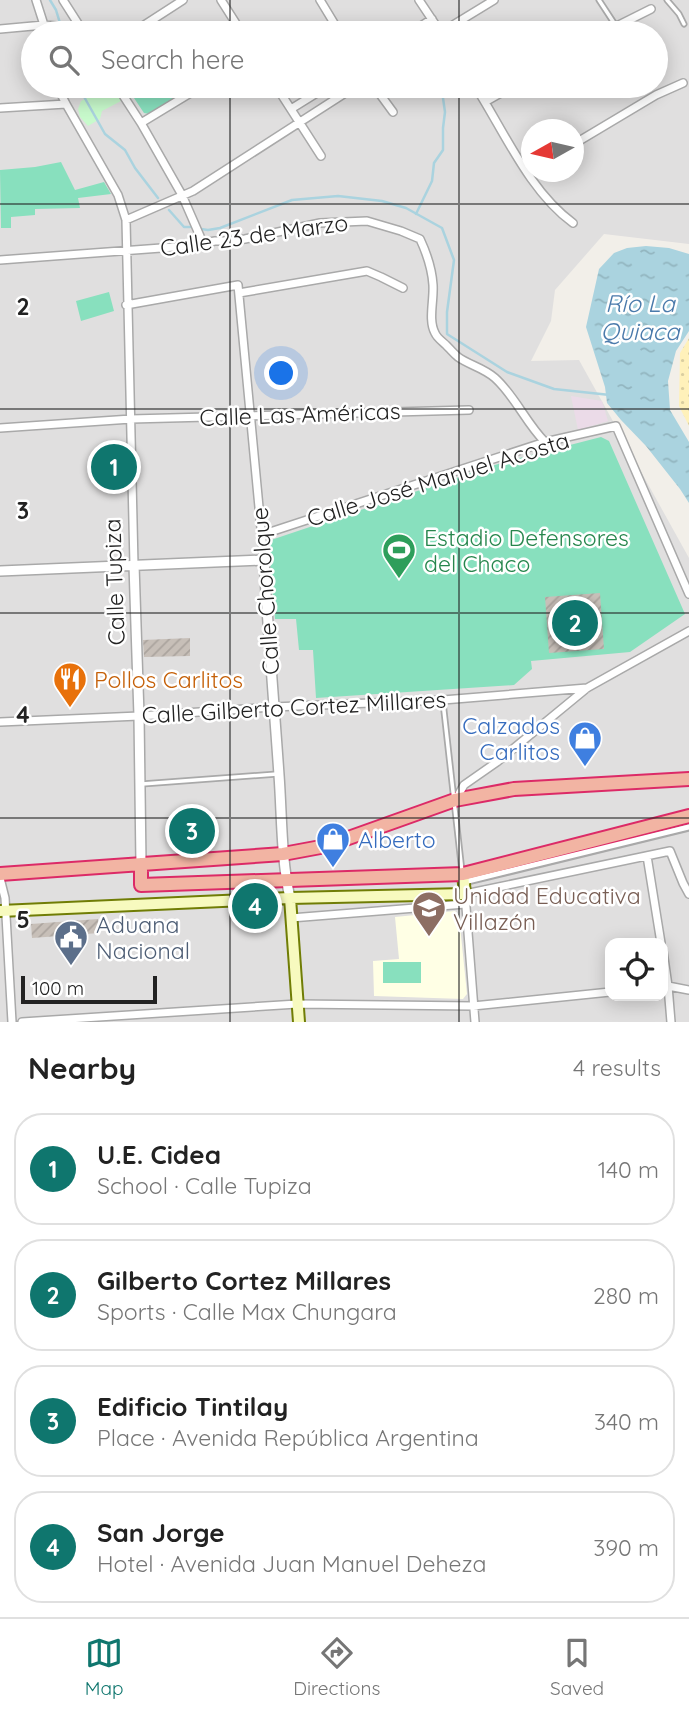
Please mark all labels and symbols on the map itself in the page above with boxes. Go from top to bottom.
north arrow [521,119,584,182]
street label: Calle 23 de Marzo [158,207,350,263]
water label: Río La Quiaca [601,288,681,346]
text: 2 [16,292,30,321]
your location [264,356,298,390]
street label: Calle Las Américas [199,396,401,432]
street label: Calle José Manuel Acosta [303,425,573,533]
pin: 1 [91,441,137,493]
text: 3 [17,496,29,525]
street label: Calle Chorolque [245,506,285,676]
street label: Calle Tupiza [97,518,131,646]
place label: Estadio Defensores del Chaco [424,523,629,578]
sports icon: Estadio Defensores del Chaco [380,531,418,580]
pin: 2 [552,597,598,649]
restaurant icon: Pollos Carlitos [51,660,89,709]
place label: Pollos Carlitos [94,665,243,694]
street label: Calle Gilberto Cortez Millares [141,685,447,729]
text: 4 [16,700,30,729]
place label: Calzados Carlitos [462,711,560,766]
shop icon: Calzados Carlitos [566,719,604,768]
pin: 3 [169,805,215,857]
shop icon: Alberto [314,820,352,869]
place label: Alberto [358,825,436,854]
pin: 4 [232,880,278,932]
place label: Unidad Educativa Villazón [453,881,641,936]
school or university icon: Unidad Educativa Villazón [410,889,448,938]
text: 5 [16,905,30,934]
place label: Aduana Nacional [96,910,190,965]
public building icon: Aduana Nacional [52,918,90,967]
scale bar [21,973,158,1005]

